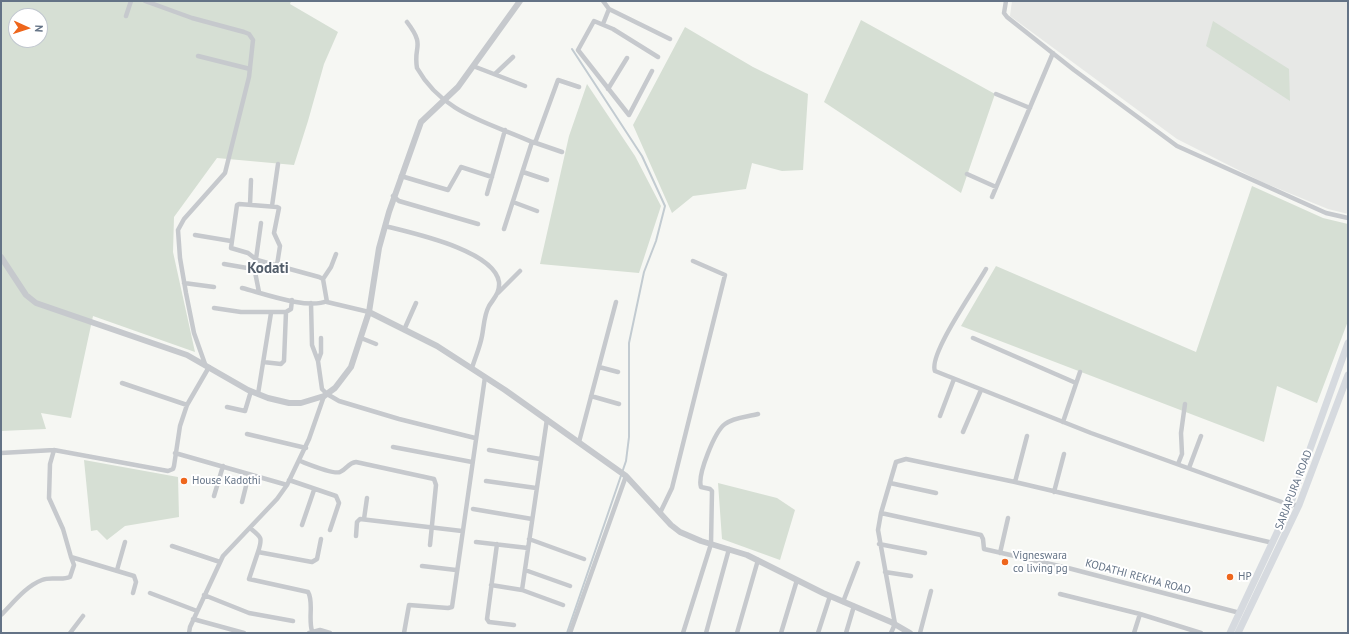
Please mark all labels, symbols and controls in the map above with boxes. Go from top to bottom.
north arrow [8,8,48,48]
text: N [32,25,46,33]
district label: Kodati [247,260,289,278]
street label: SARJAPURA ROAD [1273,448,1315,532]
place label: House Kadothi [192,474,261,488]
marker: House Kadothi [179,476,189,486]
place label: Vigneswara co living pg [1013,549,1068,575]
marker: Vigneswara co living pg [1000,557,1010,567]
street label: KODATHI REKHA ROAD [1084,557,1192,597]
place label: HP [1238,570,1252,584]
marker: HP [1225,572,1235,582]

